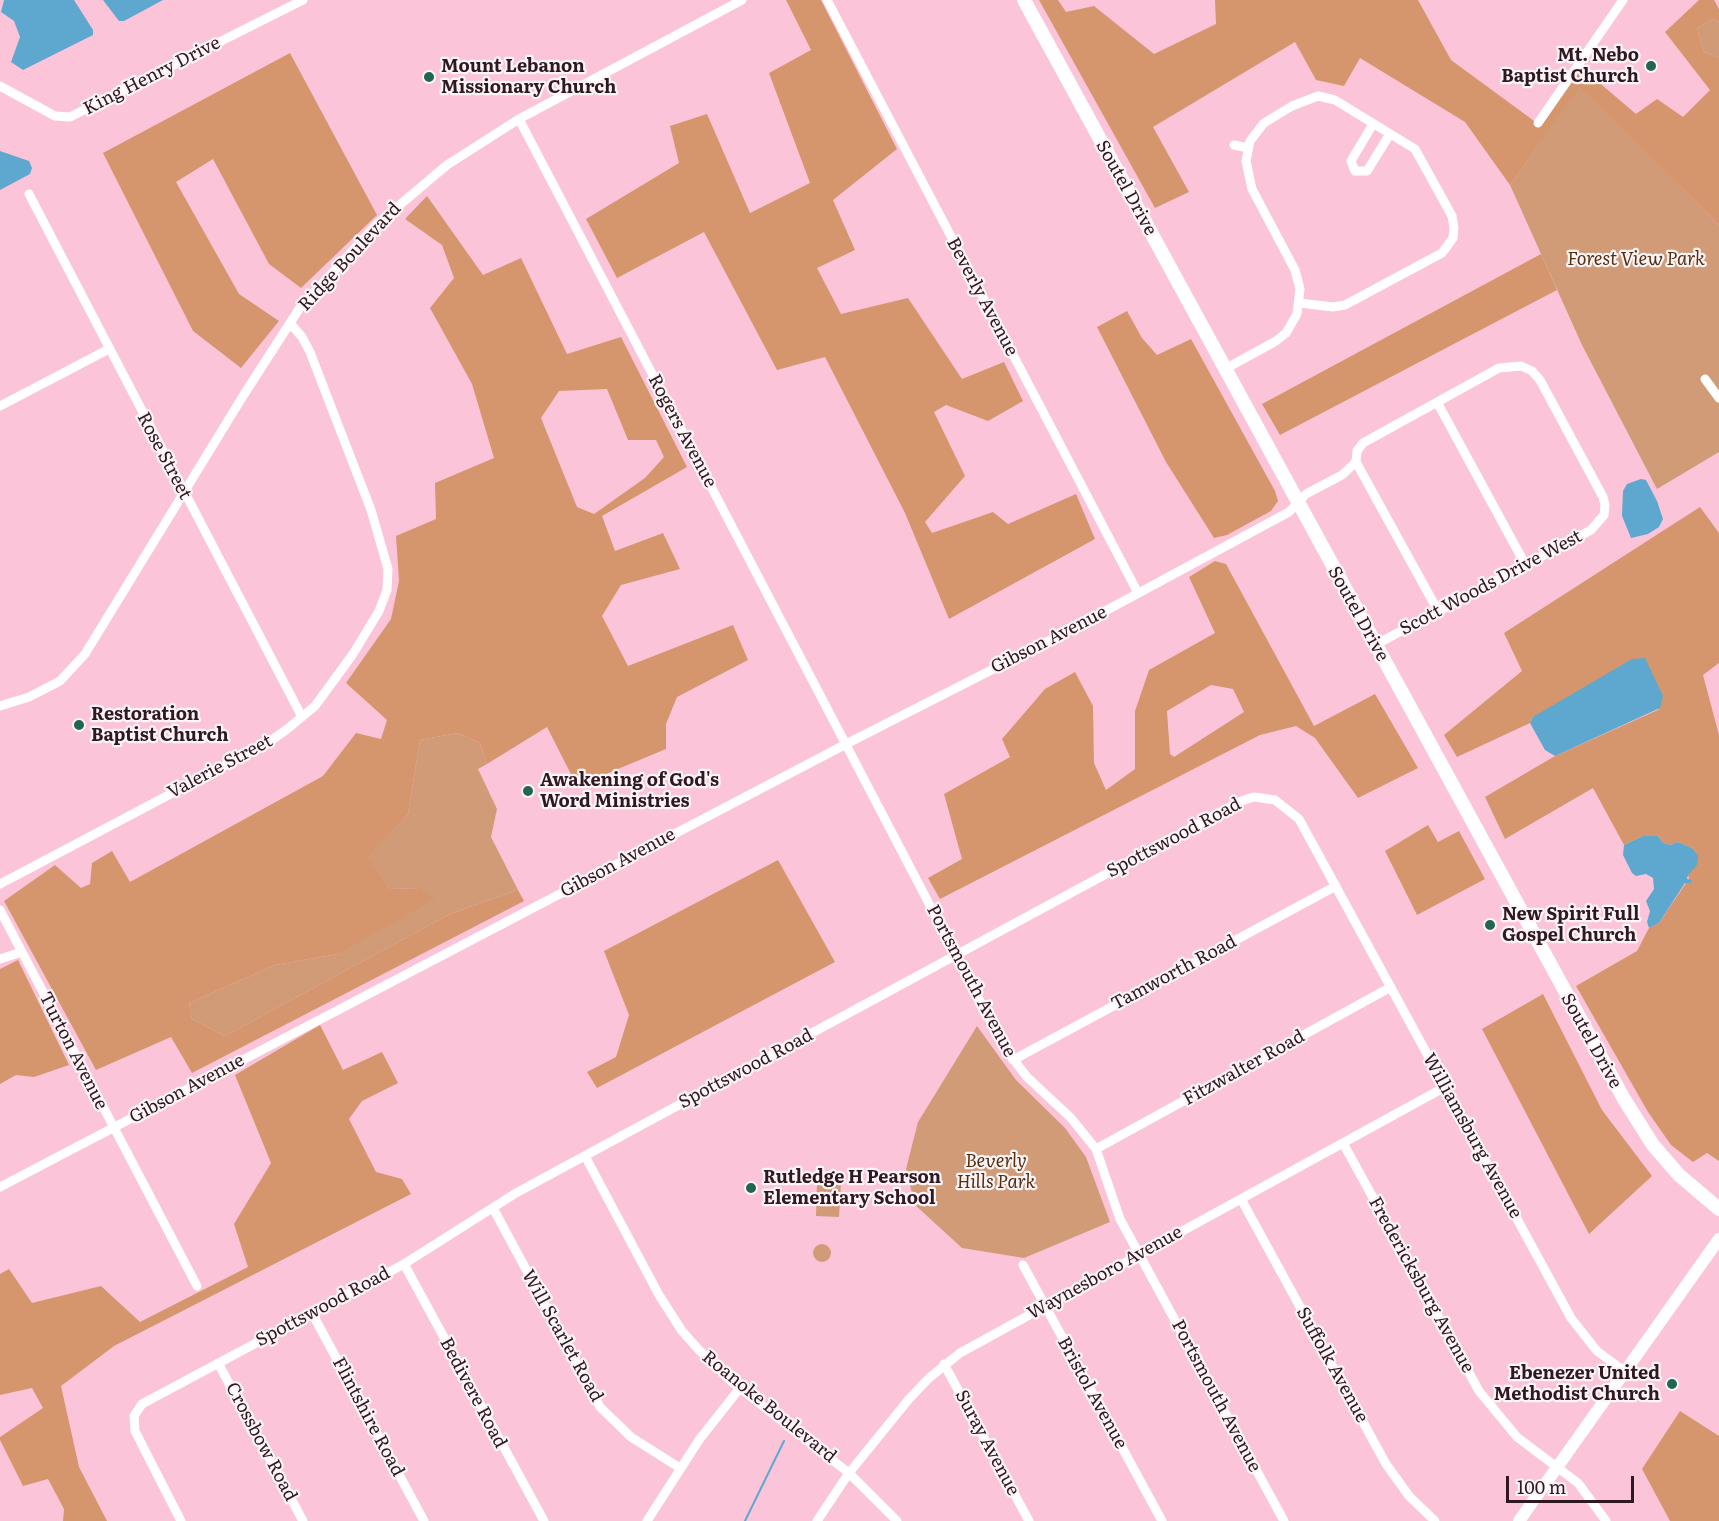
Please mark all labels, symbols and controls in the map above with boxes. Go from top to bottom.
street label: King Henry Drive [80,32,224,120]
place label: Mt. Nebo Baptist Church [1501,45,1639,88]
place label: Mount Lebanon Missionary Church [441,56,616,98]
marker: Mt. Nebo Baptist Church [1644,59,1658,73]
marker: Mount Lebanon Missionary Church [422,70,436,84]
street label: Soutel Drive [1091,137,1161,239]
street label: Ridge Boulevard [294,198,406,316]
street label: Beverly Avenue [942,234,1022,360]
park label: Forest View Park [1567,249,1705,271]
street label: Rogers Avenue [643,371,721,491]
street label: Rose Street [132,409,196,503]
street label: Scott Woods Drive West [1396,526,1586,640]
street label: Soutel Drive [1323,563,1393,665]
street label: Gibson Avenue [988,602,1110,678]
place label: Restoration Baptist Church [91,704,229,746]
marker: Restoration Baptist Church [72,718,86,732]
street label: Valerie Street [164,730,276,804]
place label: Awakening of God's Word Ministries [540,770,719,812]
marker: Awakening of God's Word Ministries [521,784,535,798]
street label: Spottswood Road [1103,793,1245,883]
street label: Gibson Avenue [557,824,679,902]
street label: Portsmouth Avenue [922,901,1020,1061]
place label: New Spirit Full Gospel Church [1502,904,1640,946]
marker: New Spirit Full Gospel Church [1483,918,1497,932]
street label: Tamworth Road [1108,931,1240,1015]
street label: Turton Avenue [34,989,112,1113]
street label: Soutel Drive [1556,990,1626,1092]
street label: Spottswood Road [675,1024,817,1114]
street label: Fitzwalter Road [1180,1026,1308,1110]
street label: Gibson Avenue [126,1050,248,1128]
street label: Williamsburg Avenue [1418,1050,1526,1222]
park label: Beverly Hills Park [957,1151,1035,1194]
place label: Rutledge H Pearson Elementary School [763,1167,941,1210]
marker: Rutledge H Pearson Elementary School [744,1181,758,1195]
street label: Fredericksburg Avenue [1364,1193,1478,1377]
street label: Waynesboro Avenue [1024,1221,1186,1325]
street label: Spottswood Road [252,1262,394,1352]
street label: Will Scarlet Road [517,1266,607,1406]
street label: Suffolk Avenue [1291,1303,1373,1427]
street label: Portsmouth Avenue [1167,1316,1265,1476]
street label: Bristol Avenue [1052,1333,1132,1453]
street label: Bedivere Road [435,1334,511,1452]
street label: Roanoke Boulevard [698,1346,840,1468]
street label: Flintshire Road [327,1354,409,1480]
place label: Ebenezer United Methodist Church [1494,1363,1660,1406]
marker: Ebenezer United Methodist Church [1665,1377,1679,1391]
street label: Crossbow Road [221,1379,301,1505]
street label: Suray Avenue [950,1387,1024,1499]
scale bar [1509,1464,1636,1502]
text: 100 m [1517,1473,1566,1500]

